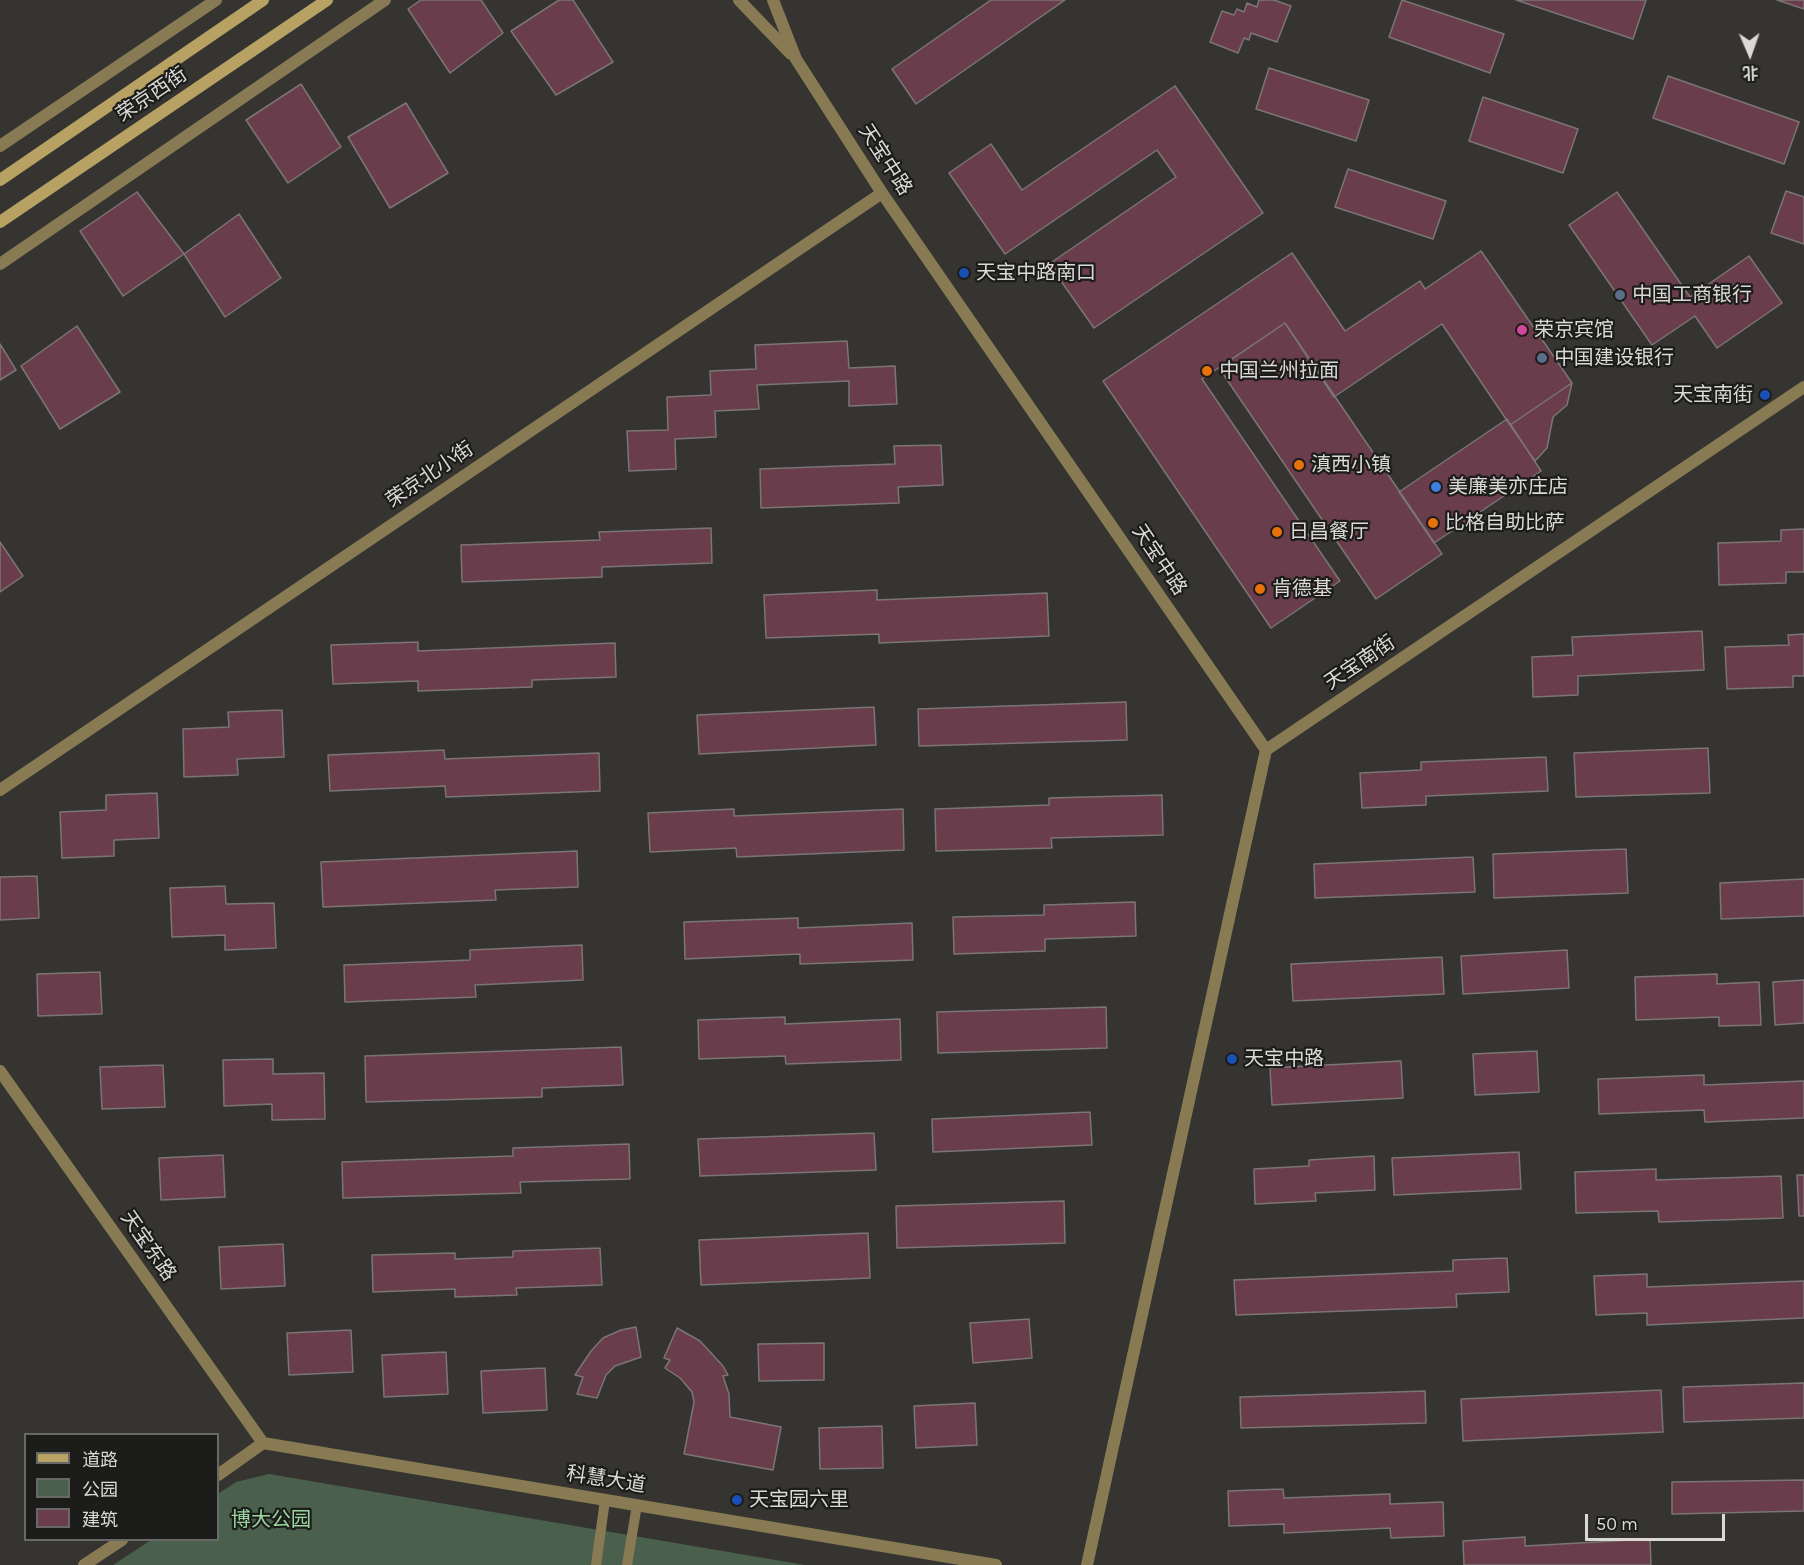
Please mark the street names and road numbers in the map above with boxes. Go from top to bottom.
street label: 荣京西街 [112,63,192,127]
street label: 天宝中路 [853,120,917,200]
street label: 荣京北小街 [382,437,478,513]
street label: 天宝中路 [1127,520,1191,600]
street label: 天宝南街 [1320,631,1400,695]
street label: 天宝东路 [115,1206,181,1286]
street label: 科慧大道 [565,1462,647,1498]

